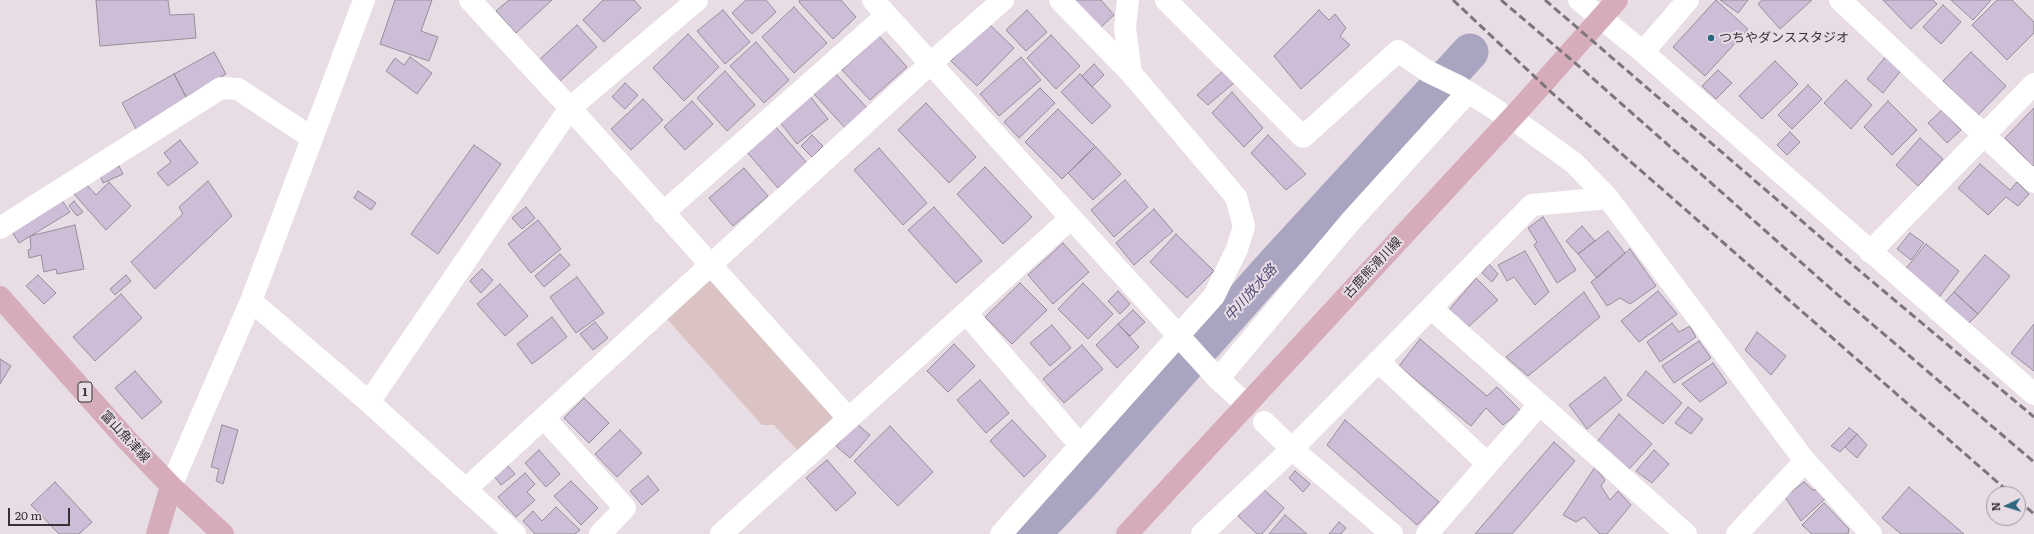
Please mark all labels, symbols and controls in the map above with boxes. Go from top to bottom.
place label: つちやダンススタジオ [1719,30,1849,46]
marker: つちやダンススタジオ [1706,33,1716,43]
street label: 古鹿熊滑川線 [1341,234,1405,302]
water label: 中川放水路 [1221,261,1281,325]
road number: 1 [78,382,92,402]
street label: 富山魚津線 [97,408,153,466]
north arrow [1986,486,2026,526]
scale bar [10,500,72,526]
text: N [1987,502,2003,512]
text: 20 m [15,506,42,524]

